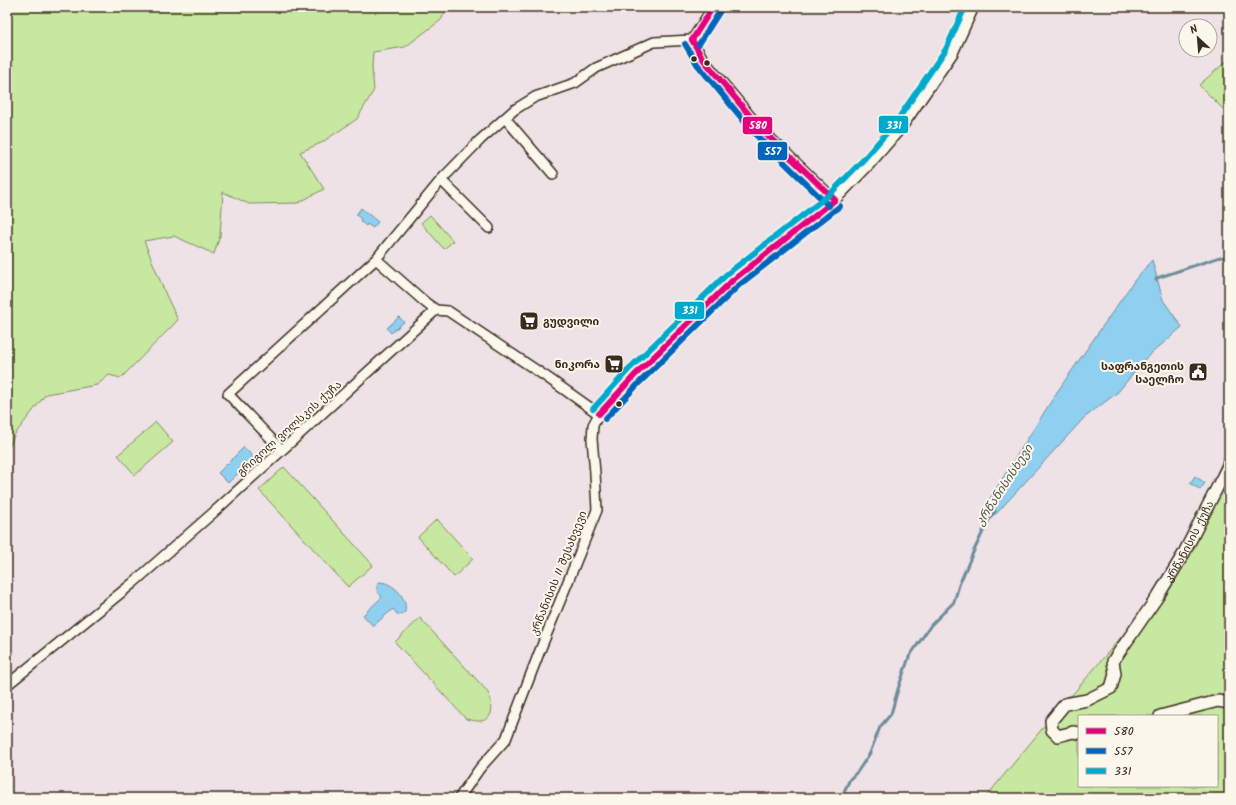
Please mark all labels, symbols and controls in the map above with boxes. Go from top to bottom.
north arrow [1178,18,1218,58]
text: N [1187,20,1201,40]
unlabelled marker [689,54,699,64]
unlabelled marker [702,58,712,68]
line badge: 331 [878,115,909,134]
line badge: 580 [742,116,773,135]
text: 580 [748,117,767,135]
text: 331 [885,117,902,135]
line badge: 557 [757,141,788,161]
text: 557 [764,143,782,161]
line badge: 331 [674,301,705,320]
text: 331 [681,302,698,320]
supermarket icon: გუდვილი [518,310,540,332]
place label: გუდვილი [543,313,600,331]
supermarket icon: ნიკორა [603,353,625,375]
place label: ნიკორა [555,356,600,374]
place label: საფრანგეთის საელჩო [1101,358,1184,389]
public building icon: საფრანგეთის საელჩო [1187,361,1209,383]
street label: გრიგოლ ვოლსკის ქუჩა [233,377,346,481]
unlabelled marker [614,399,624,409]
water label: კრწანისისხევი [971,440,1039,530]
street label: კრწანისის ქუჩა [1160,498,1219,586]
street label: კრწანისის II შესახვევი [526,508,592,639]
legend [1078,715,1218,787]
text: 580 [1114,722,1134,741]
text: 557 [1114,742,1133,761]
text: 331 [1114,762,1132,781]

